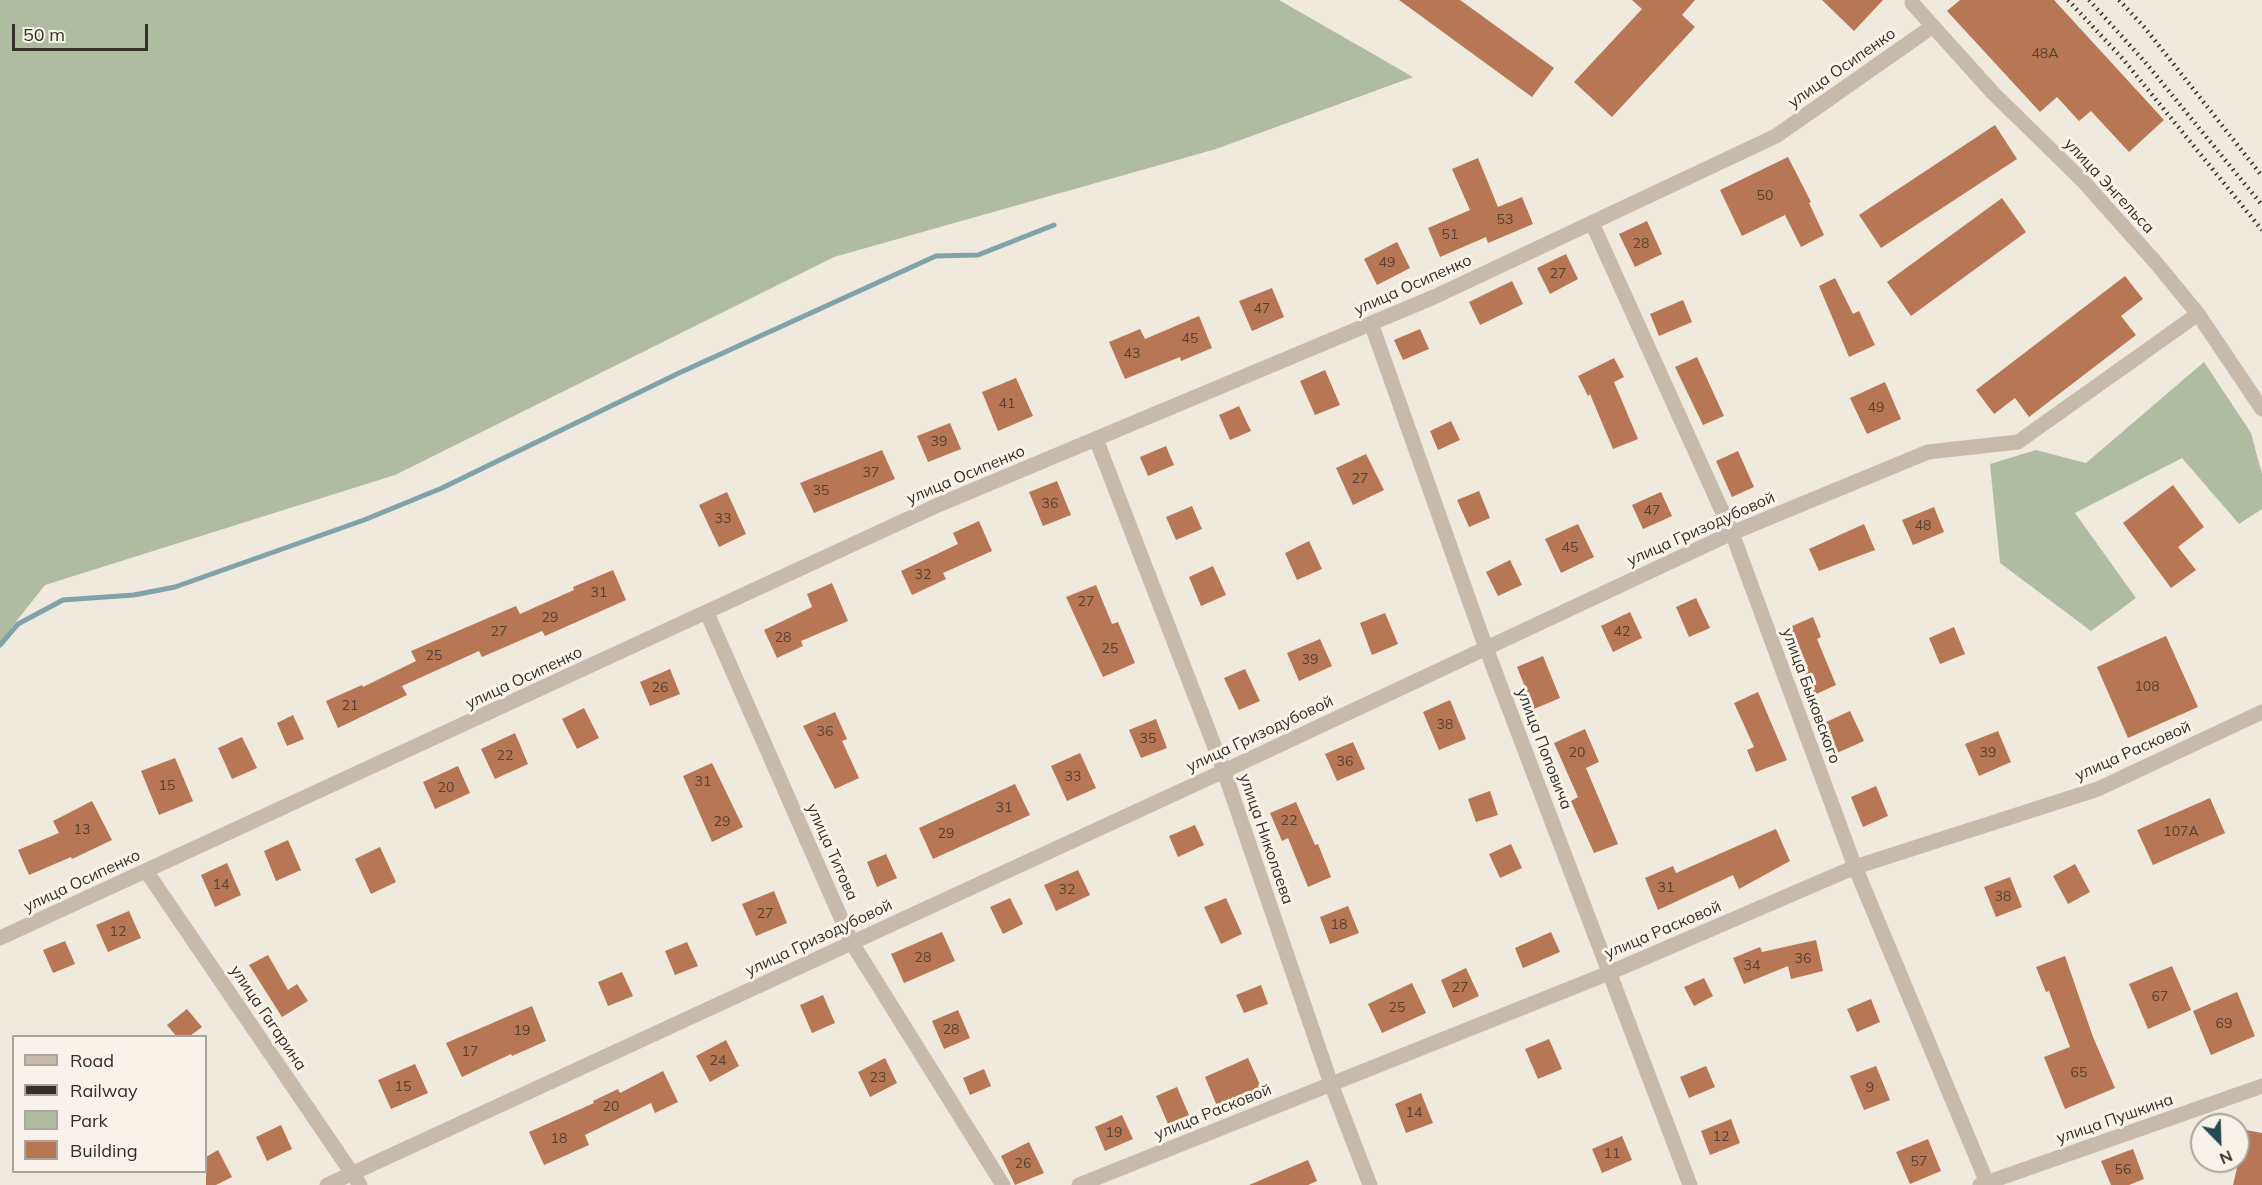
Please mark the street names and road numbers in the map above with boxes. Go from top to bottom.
street label: улица Осипенко [1785,24,1899,112]
street label: улица Энгельса [2060,134,2158,238]
street label: улица Осипенко [1351,250,1475,320]
street label: улица Осипенко [904,441,1028,509]
street label: улица Гризодубовой [1624,488,1778,570]
street label: улица Быковского [1778,626,1844,766]
street label: улица Осипенко [463,643,585,713]
street label: улица Поповича [1512,686,1576,812]
street label: улица Гризодубовой [1184,692,1336,776]
street label: улица Расковой [2072,717,2194,785]
street label: улица Николаева [1235,771,1297,907]
street label: улица Титова [802,801,862,903]
street label: улица Осипенко [21,846,143,916]
street label: улица Гризодубовой [743,896,895,980]
street label: улица Расковой [1602,897,1724,963]
street label: улица Гагарина [226,962,310,1074]
street label: улица Расковой [1152,1080,1274,1144]
street label: улица Пушкина [2054,1090,2176,1148]

